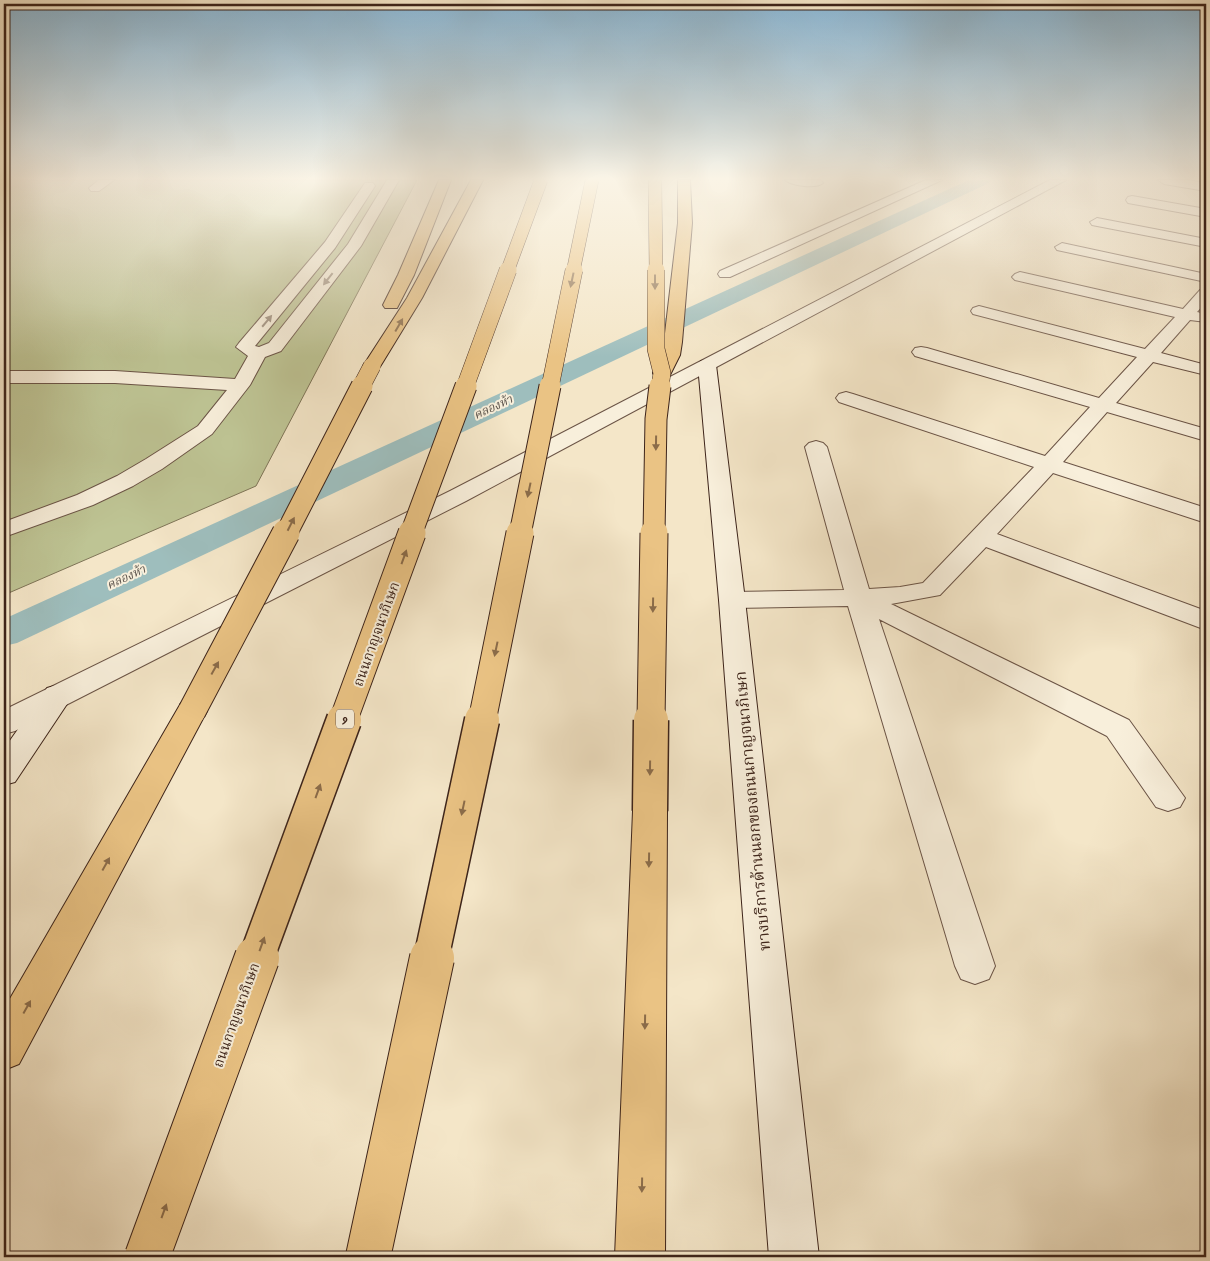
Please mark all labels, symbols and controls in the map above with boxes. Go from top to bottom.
one-way arrow [323,272,333,286]
one-way arrow [568,272,576,288]
one-way arrow [651,274,659,290]
one-way arrow [261,314,272,327]
one-way arrow [395,319,404,332]
water label: คลองห้า [471,391,516,423]
one-way arrow [652,435,660,451]
one-way arrow [525,483,533,498]
one-way arrow [287,517,295,532]
one-way arrow [401,549,408,564]
water label: คลองห้า [104,561,149,593]
street label: ถนนกาญจนาภิเษก [350,579,404,689]
one-way arrow [649,598,657,614]
one-way arrow [492,642,500,657]
one-way arrow [211,661,219,675]
street label: ทางบริการด้านนอกของถนนกาญจนาภิเษก [732,670,776,951]
road number: 9 [336,710,354,729]
one-way arrow [646,760,654,776]
one-way arrow [315,784,322,799]
one-way arrow [459,801,467,816]
one-way arrow [644,852,652,868]
one-way arrow [102,857,110,872]
one-way arrow [258,936,266,951]
street label: ถนนกาญจนาภิเษก [210,960,264,1070]
one-way arrow [23,1000,32,1013]
one-way arrow [641,1015,649,1031]
one-way arrow [637,1177,645,1193]
one-way arrow [161,1204,168,1219]

